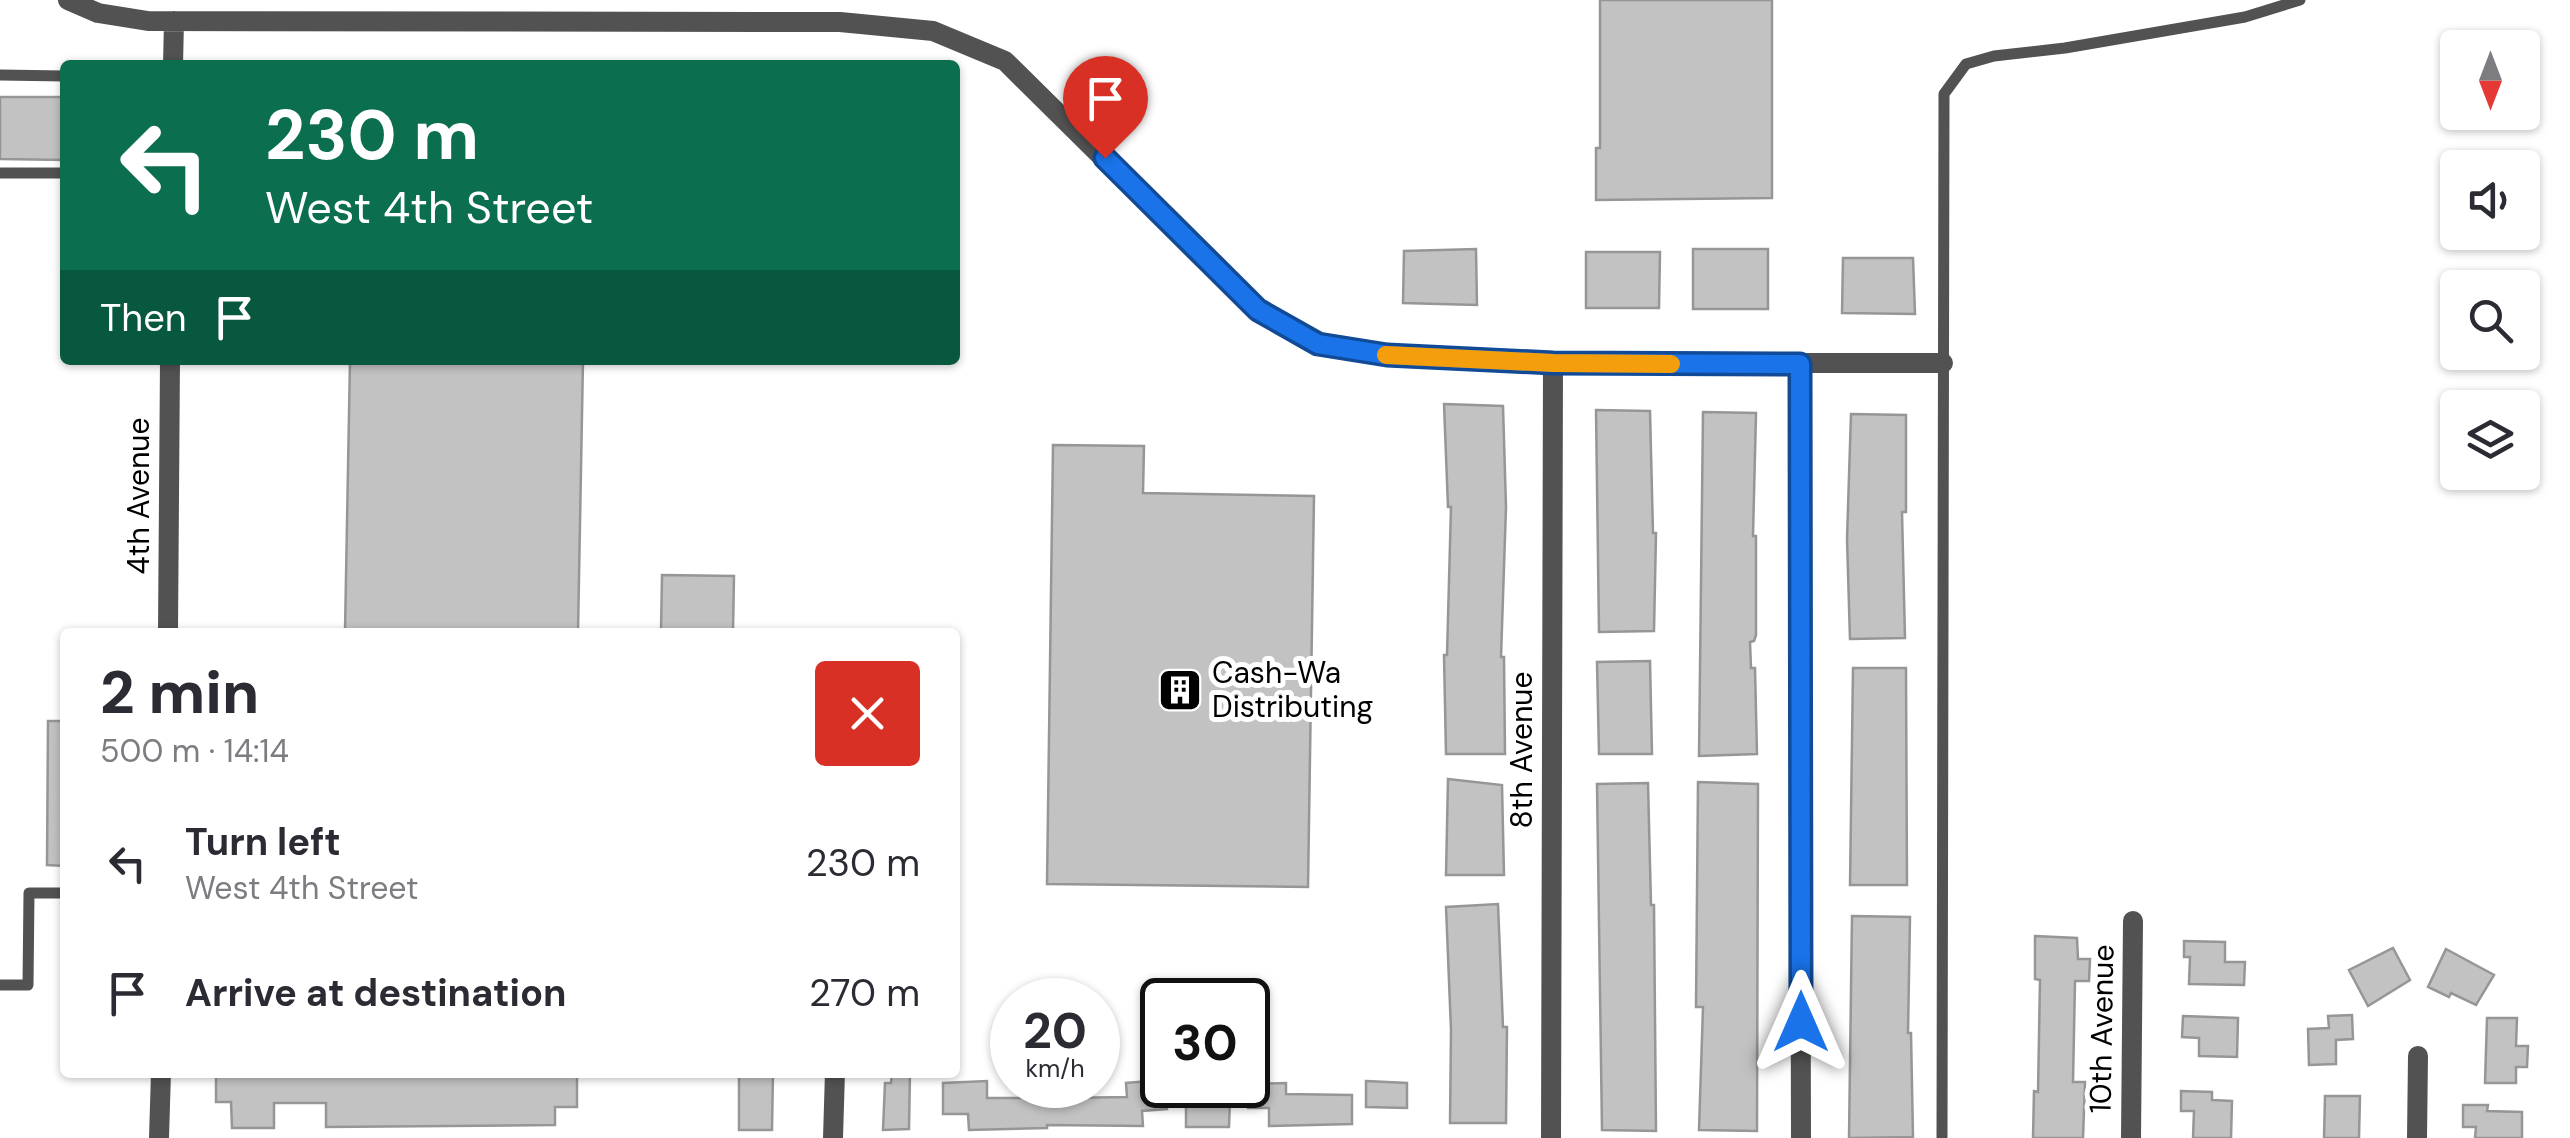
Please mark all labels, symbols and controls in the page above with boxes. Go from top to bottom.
north arrow [2440,30,2540,130]
map controls [2440,30,2540,490]
pin [1063,56,1148,159]
icon: arrive [1078,71,1133,126]
text: 230 m [265,90,479,181]
icon: left [100,100,230,230]
button: sound [2440,150,2540,250]
text: West 4th Street [265,178,593,237]
button: search [2440,270,2540,370]
icon: arrive [207,290,262,345]
text: Then [100,293,187,343]
button: layers [2440,390,2540,490]
street label: 4th Avenue [119,417,158,575]
text: 2 min [100,653,259,732]
place label: Cash-Wa Distributing [1212,653,1373,726]
button: close [815,661,920,766]
building icon: Cash-Wa Distributing [1157,667,1203,713]
street label: 8th Avenue [1502,671,1541,829]
text: 500 m · 14:14 [100,730,289,772]
text: Turn left [185,817,341,867]
icon: left [100,836,155,891]
text: 230 m [806,838,920,888]
text: West 4th Street [185,867,419,909]
street label: 10th Avenue [2081,944,2122,1114]
icon: arrive [100,966,155,1021]
text: Arrive at destination [185,968,567,1018]
text: 270 m [809,968,920,1018]
position arrow [1749,970,1853,1074]
speed limit sign: 30 [1140,978,1270,1108]
text: 20 [1023,998,1087,1064]
text: km/h [1025,1052,1085,1085]

